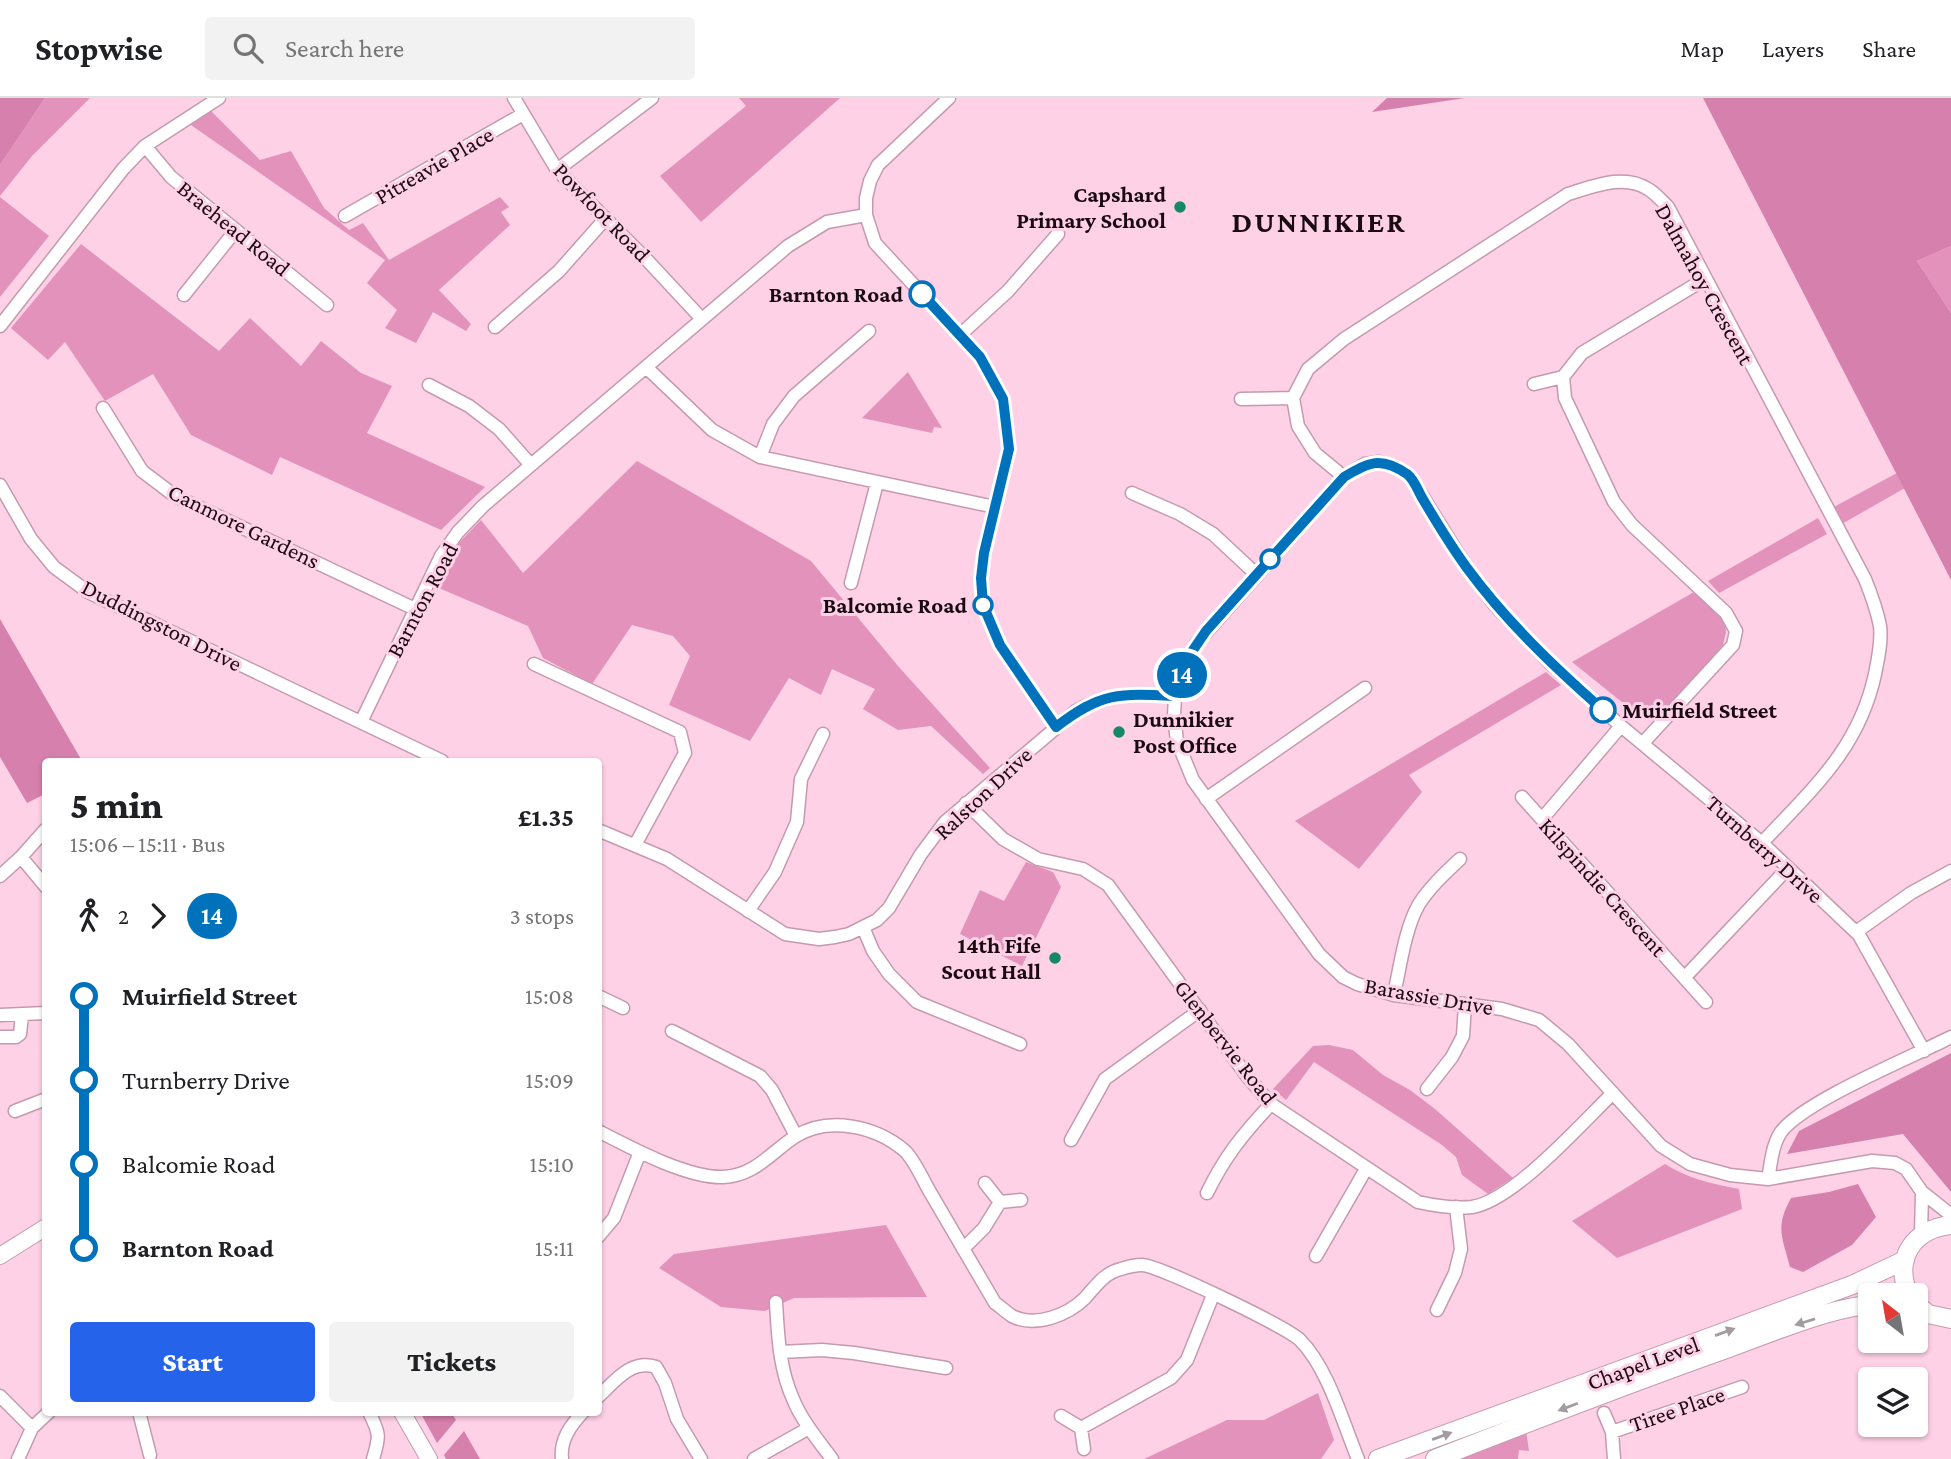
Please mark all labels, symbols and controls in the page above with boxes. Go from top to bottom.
search box [205,17,695,80]
icon: search [229,29,267,67]
text: Stopwise [35,30,163,67]
text: Search here [285,34,404,63]
text: Map [1680,35,1724,62]
text: Layers [1762,35,1824,62]
text: Share [1862,35,1916,62]
street label: Pitreavie Place [370,121,498,209]
street label: Powfoot Road [548,157,656,267]
street label: Braehead Road [172,175,296,281]
place label: Capshard Primary School [1016,181,1166,233]
marker: Capshard Primary School [1172,199,1188,215]
street label: Dalmahoy Crescent [1650,199,1760,369]
district label: DUNNIKIER [1232,205,1406,238]
place label: Barnton Road [769,281,903,307]
marker: Barnton Road [909,281,935,307]
street label: Canmore Gardens [164,478,324,574]
street label: Barnton Road [381,538,463,662]
unlabelled marker [1260,549,1280,569]
street label: Duddingston Drive [78,574,246,676]
place label: Balcomie Road [823,592,967,618]
marker: Balcomie Road [973,595,993,615]
line badge: 14 [1150,652,1214,698]
text: 14 [1171,661,1193,688]
marker: Muirfield Street [1590,697,1616,723]
place label: Muirfield Street [1622,697,1778,723]
place label: Dunnikier Post Office [1133,706,1237,758]
marker: Dunnikier Post Office [1111,724,1127,740]
street label: Ralston Drive [929,741,1037,845]
text: 5 min [70,784,163,826]
street label: Turnberry Drive [1701,790,1829,908]
text: £1.35 [518,803,574,832]
street label: Kilspindie Crescent [1534,812,1672,962]
text: 15:06 – 15:11 · Bus [70,831,225,857]
icon: walk [70,897,108,935]
icon: forward [139,897,177,935]
text: 14 [201,902,223,929]
text: 2 [118,903,129,929]
text: 3 stops [510,903,574,929]
place label: 14th Fife Scout Hall [941,932,1041,984]
marker: 14th Fife Scout Hall [1047,950,1063,966]
street label: Barassie Drive [1363,972,1495,1020]
street label: Glenbervie Road [1169,975,1283,1109]
text: Muirfield Street [122,982,297,1011]
text: 15:08 [525,983,574,1009]
text: Turnberry Drive [122,1066,290,1095]
text: 15:09 [526,1067,574,1093]
text: Balcomie Road [122,1150,275,1179]
text: 15:10 [530,1151,574,1177]
text: Barnton Road [122,1234,274,1263]
text: 15:11 [535,1235,574,1261]
north arrow [1858,1283,1928,1353]
map controls [1858,1283,1928,1437]
one-way arrow [1794,1317,1815,1327]
button: Start [70,1322,315,1402]
button: Tickets [329,1322,574,1402]
one-way arrow [1714,1326,1735,1337]
street label: Chapel Level [1583,1331,1703,1395]
button: layers [1858,1367,1928,1437]
street label: Tiree Place [1626,1381,1728,1437]
one-way arrow [1557,1401,1578,1412]
one-way arrow [1432,1430,1453,1441]

